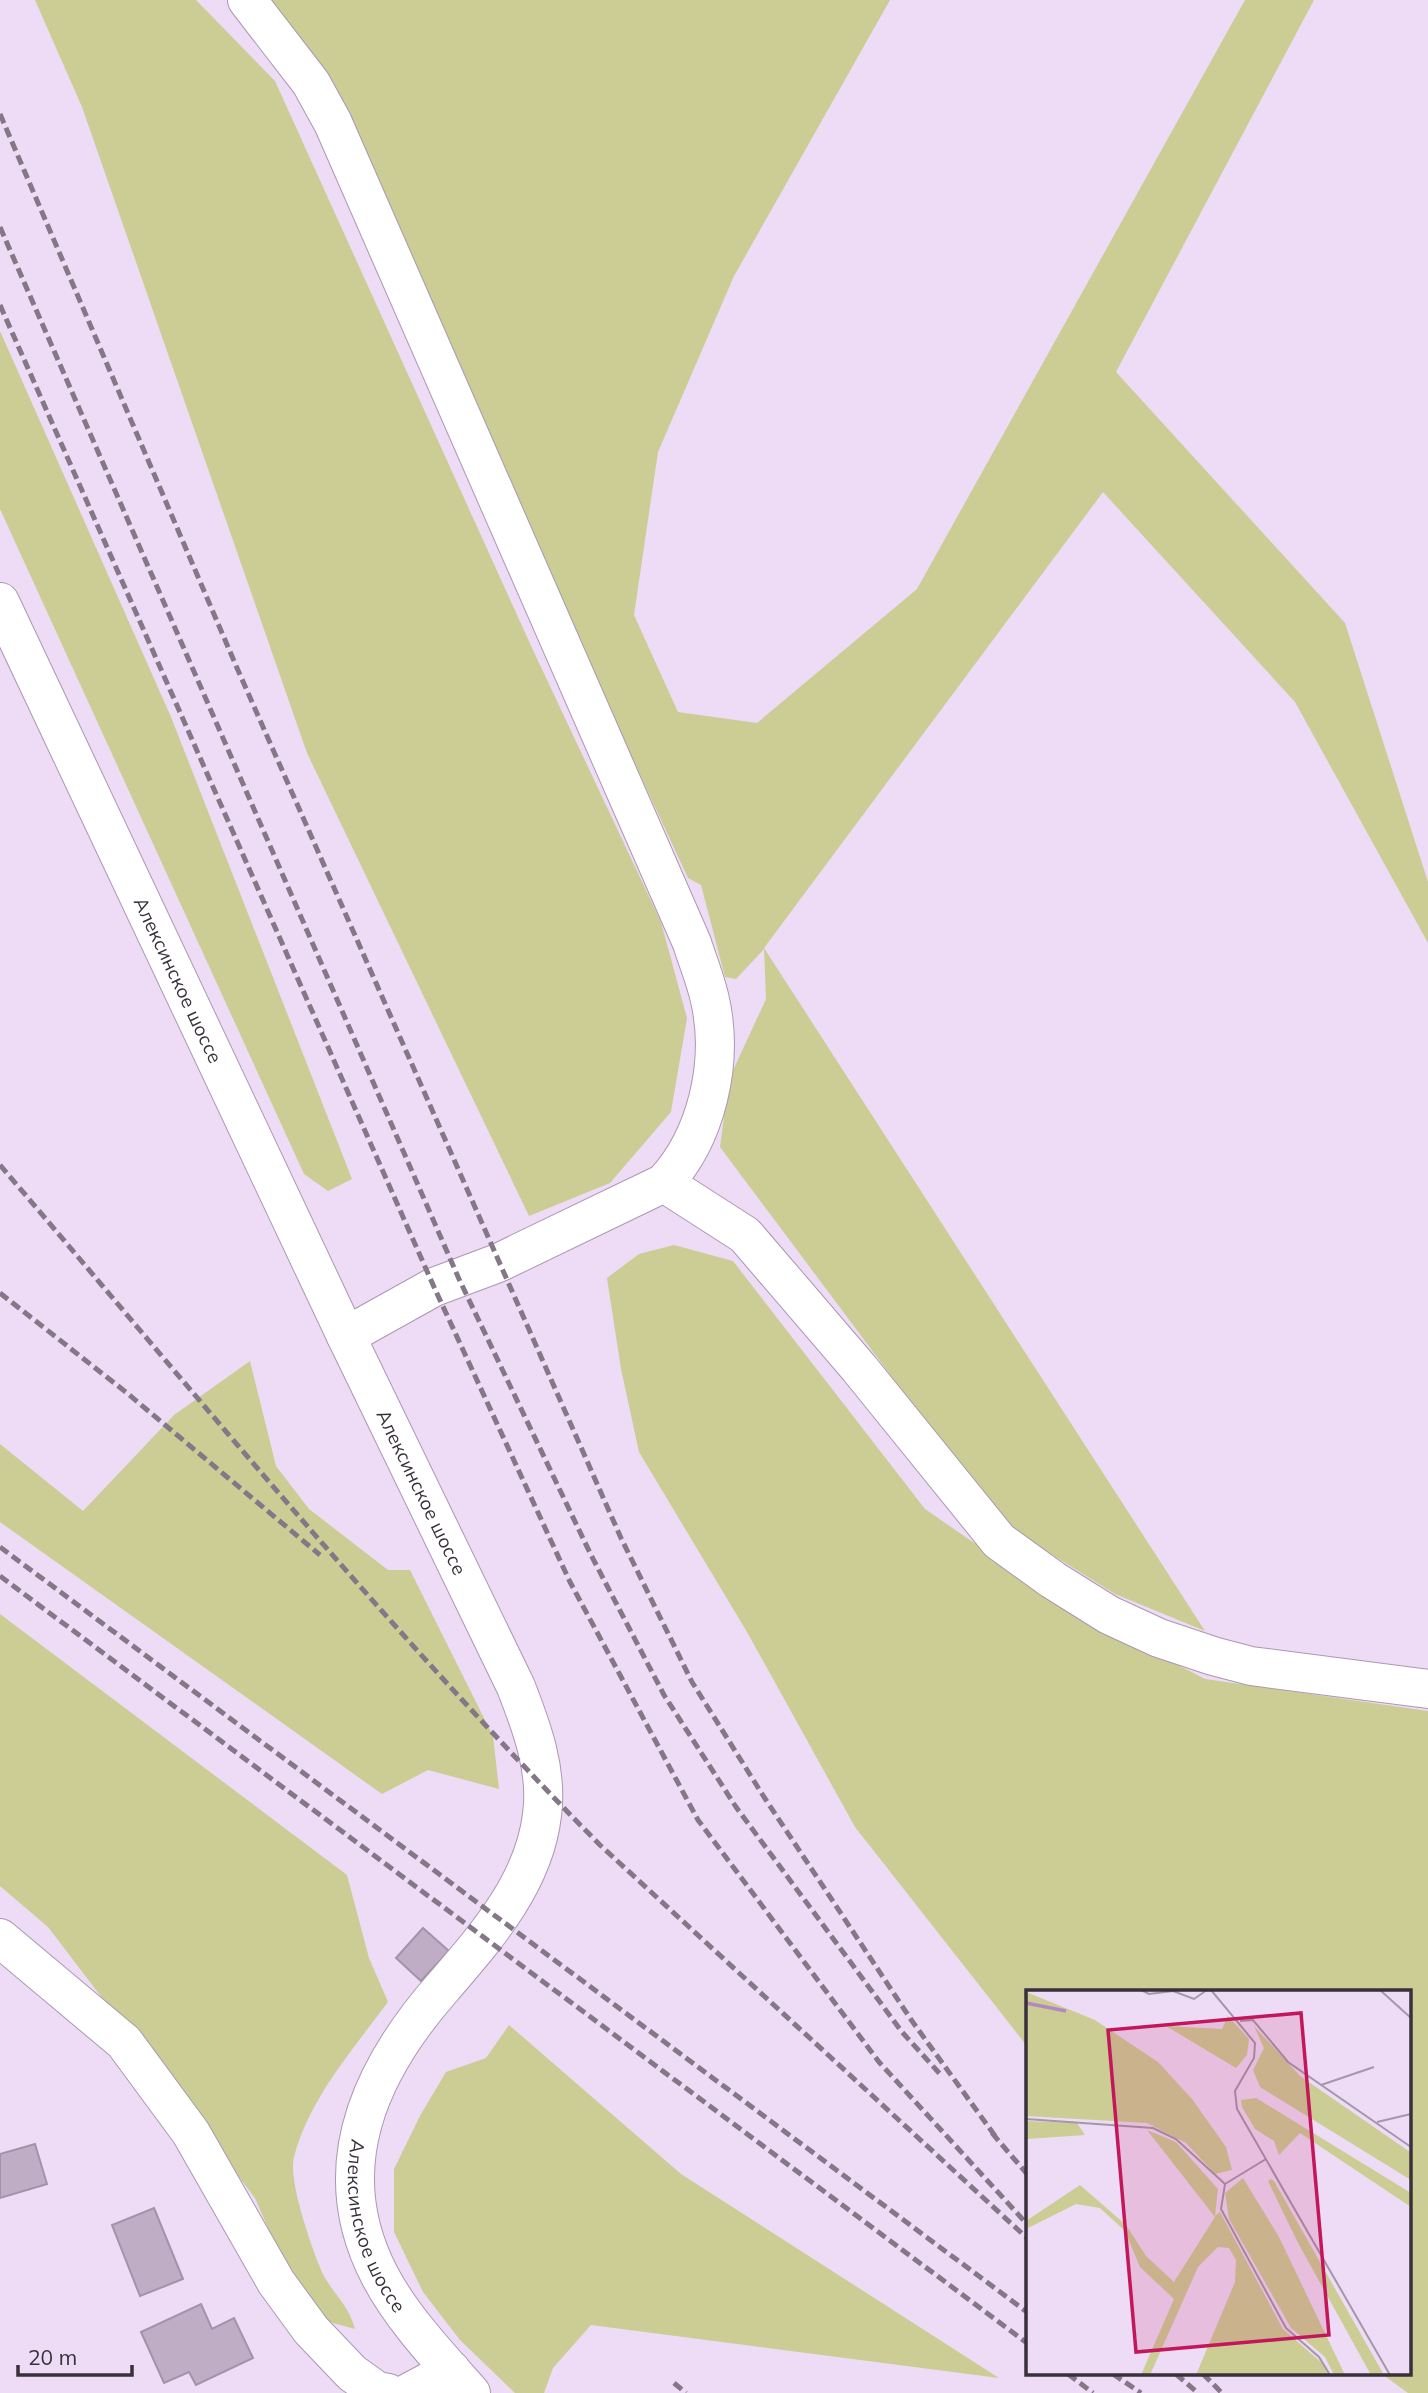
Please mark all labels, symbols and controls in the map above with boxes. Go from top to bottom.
street label: Алексинское шоссе [129,893,228,1067]
street label: Алексинское шоссе [371,1406,472,1579]
inset map [1026,1990,1410,2376]
street label: Алексинское шоссе [343,2138,411,2317]
scale bar [18,2334,131,2378]
text: 20 m [28,2344,77,2370]

